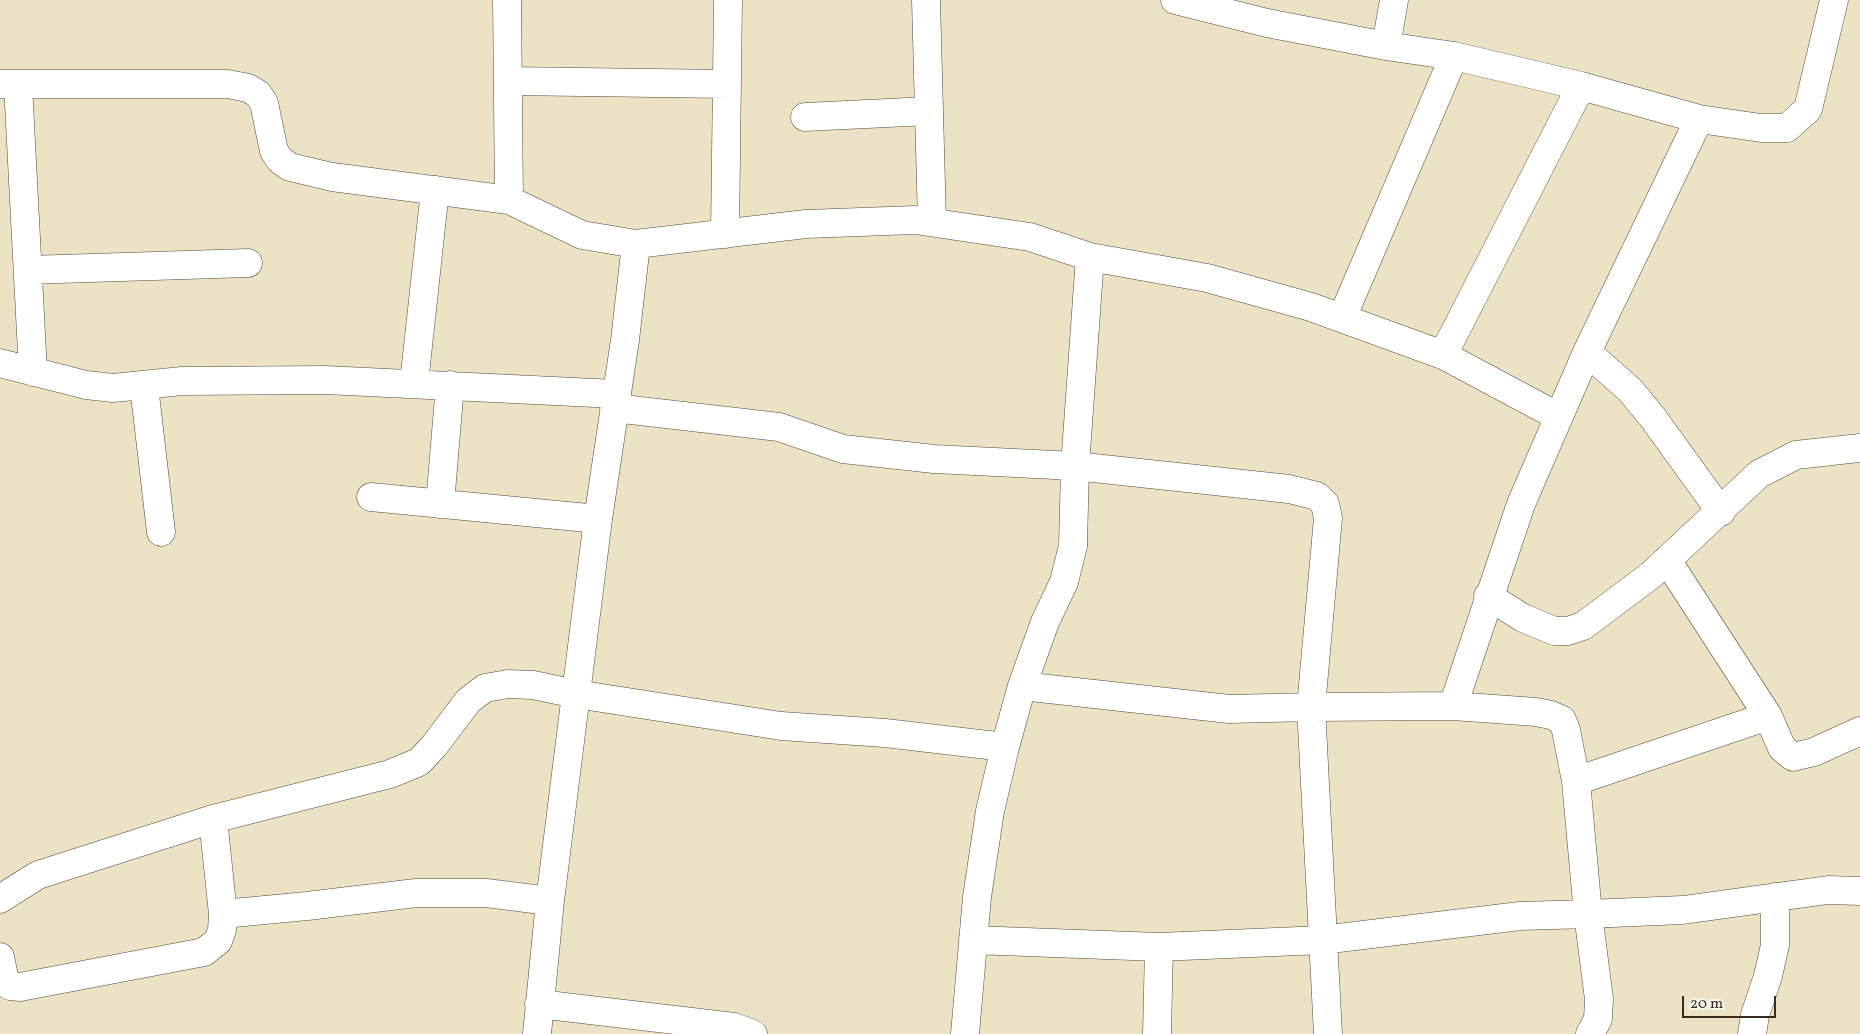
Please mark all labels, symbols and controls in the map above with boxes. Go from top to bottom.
scale bar [1685,986,1779,1018]
text: 20 m [1690,994,1723,1015]

